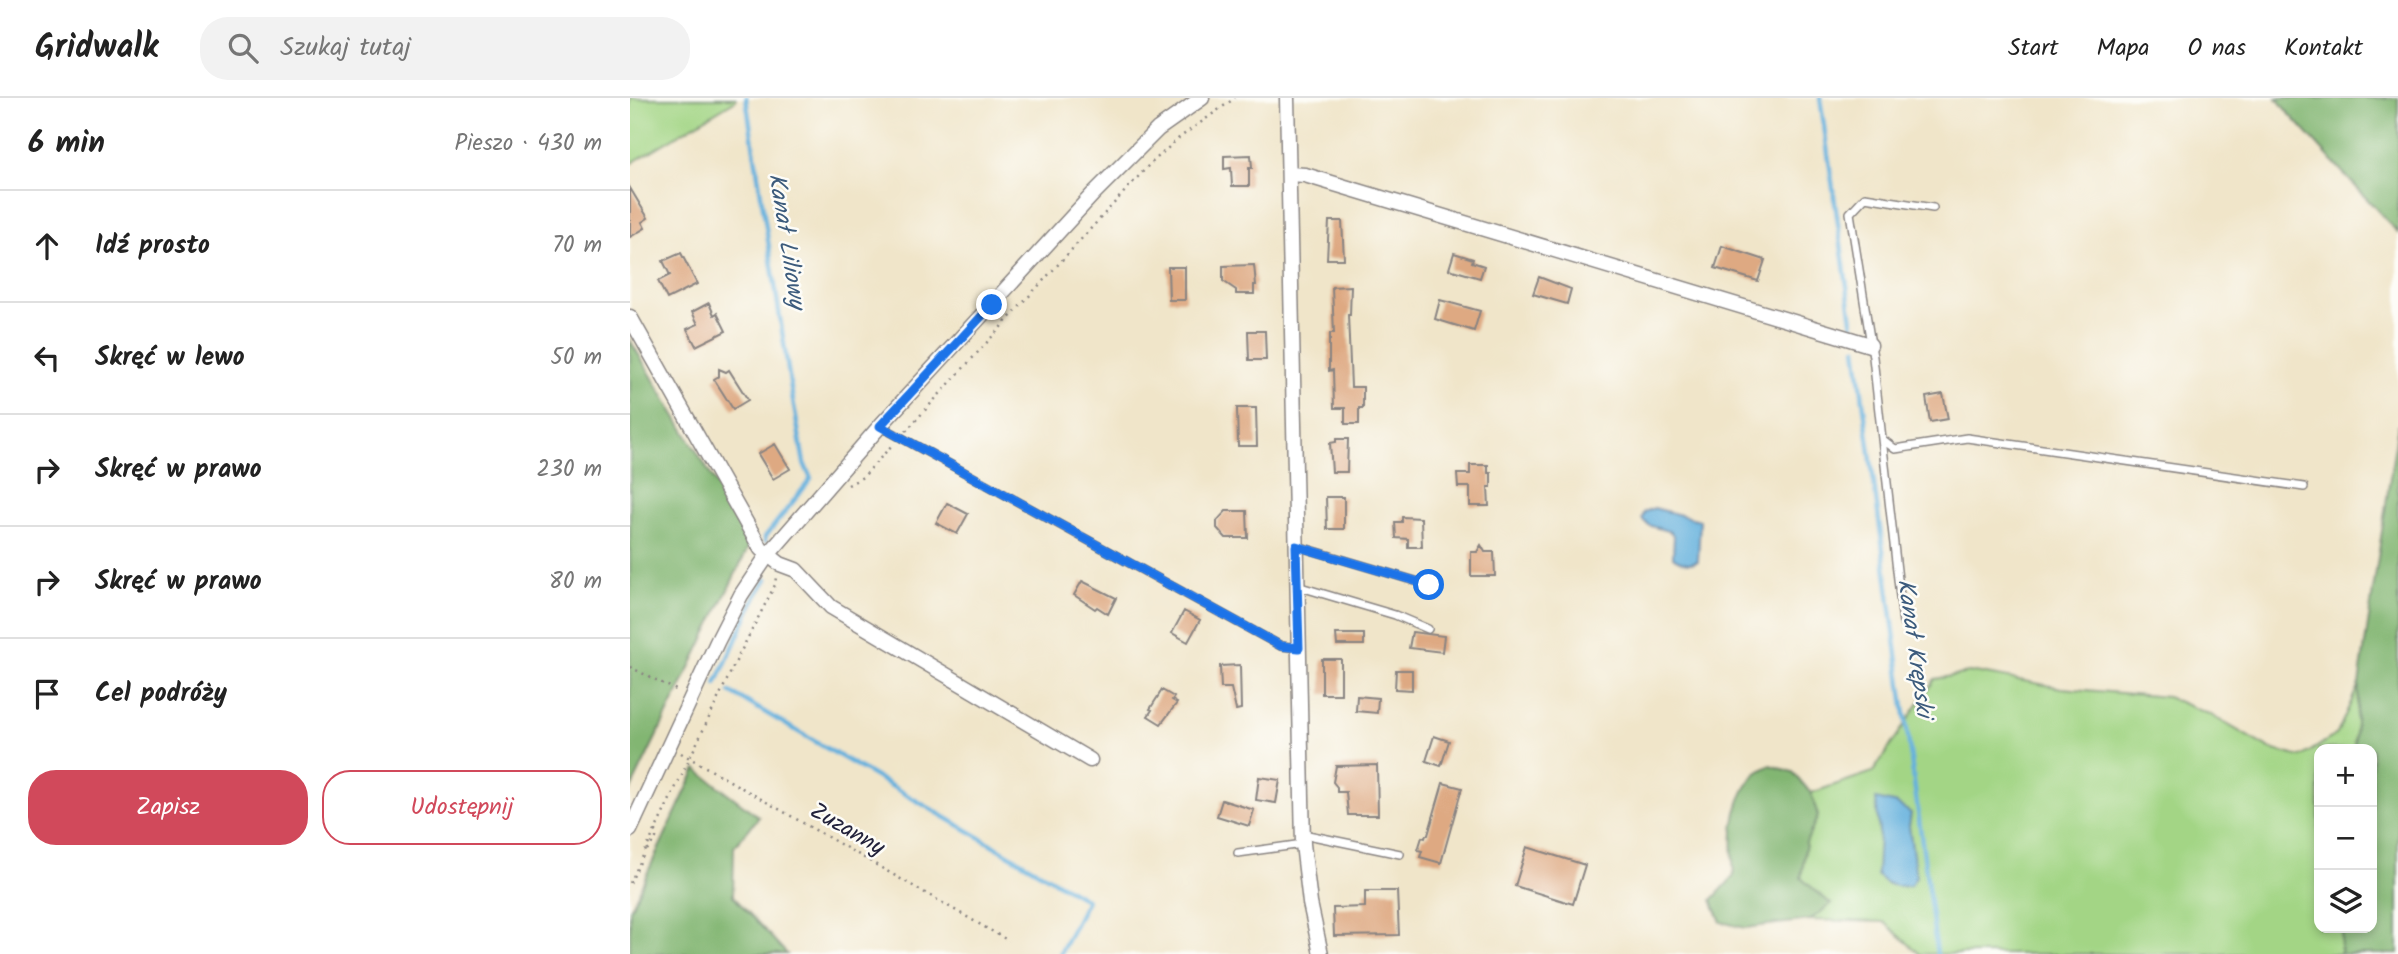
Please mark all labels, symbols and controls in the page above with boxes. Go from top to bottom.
search box [200,17,690,80]
text: Gridwalk [35,22,158,75]
text: Szukaj tutaj [280,27,411,69]
icon: search [224,29,262,67]
text: Start [2008,29,2059,68]
text: Mapa [2097,29,2149,68]
text: O nas [2187,29,2246,68]
text: Kontakt [2284,29,2363,68]
text: 6 min [28,120,105,168]
text: Pieszo · 430 m [455,126,602,162]
water label: Kanał Liliowy [756,171,817,315]
text: Idź prosto [95,225,210,267]
icon: ahead [28,227,66,265]
text: 70 m [552,228,602,264]
route end [976,289,1007,320]
text: Skręć w lewo [95,337,245,379]
icon: left [28,339,66,377]
text: 50 m [551,340,602,376]
text: Skręć w prawo [95,449,262,491]
icon: right [28,451,66,489]
text: 230 m [536,452,602,488]
text: Skręć w prawo [95,561,262,603]
icon: right [28,563,66,601]
text: 80 m [549,564,602,600]
route start [1413,569,1444,600]
water label: Kanał Krępski [1885,576,1944,725]
text: Cel podróży [95,673,227,715]
icon: arrive [28,675,66,713]
map controls [2314,744,2377,933]
button: + [2314,744,2377,807]
button: Zapisz [28,770,308,845]
button: Udostępnij [322,770,602,845]
street label: Zuzanny [803,794,891,866]
button: − [2314,807,2377,870]
button: layers [2314,870,2377,933]

